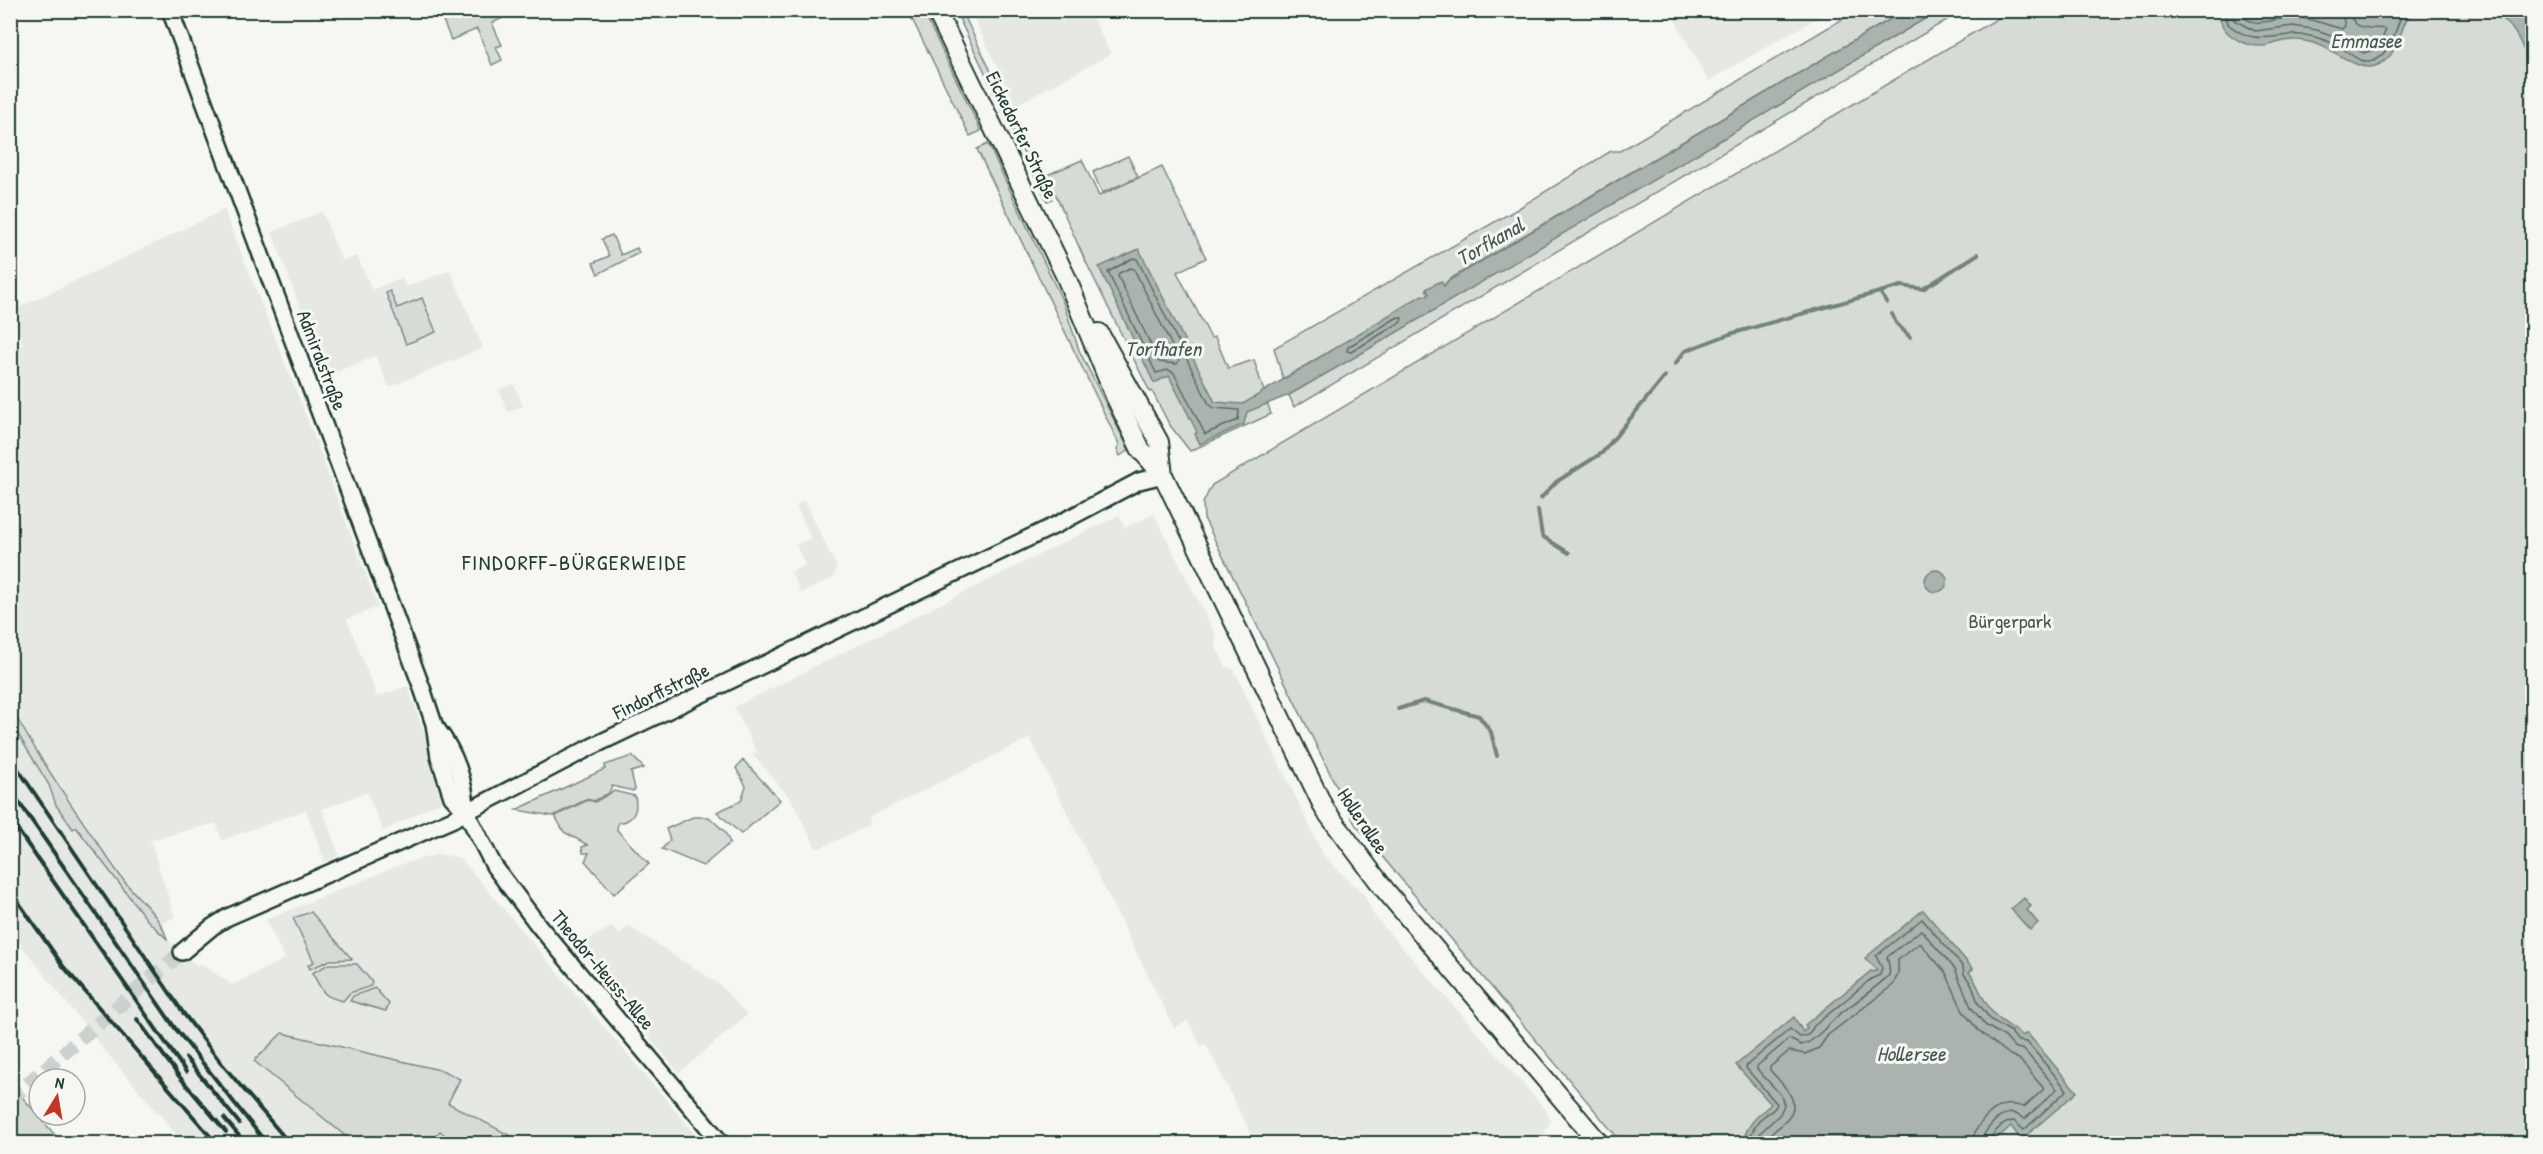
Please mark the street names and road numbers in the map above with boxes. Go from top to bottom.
street label: Eickedorfer Straße [980,67,1065,203]
street label: Admiralstraße [291,306,354,414]
street label: Findorffstraße [607,656,713,726]
street label: Hollerallee [1332,782,1395,859]
street label: Theodor-Heuss-Allee [545,904,661,1035]

